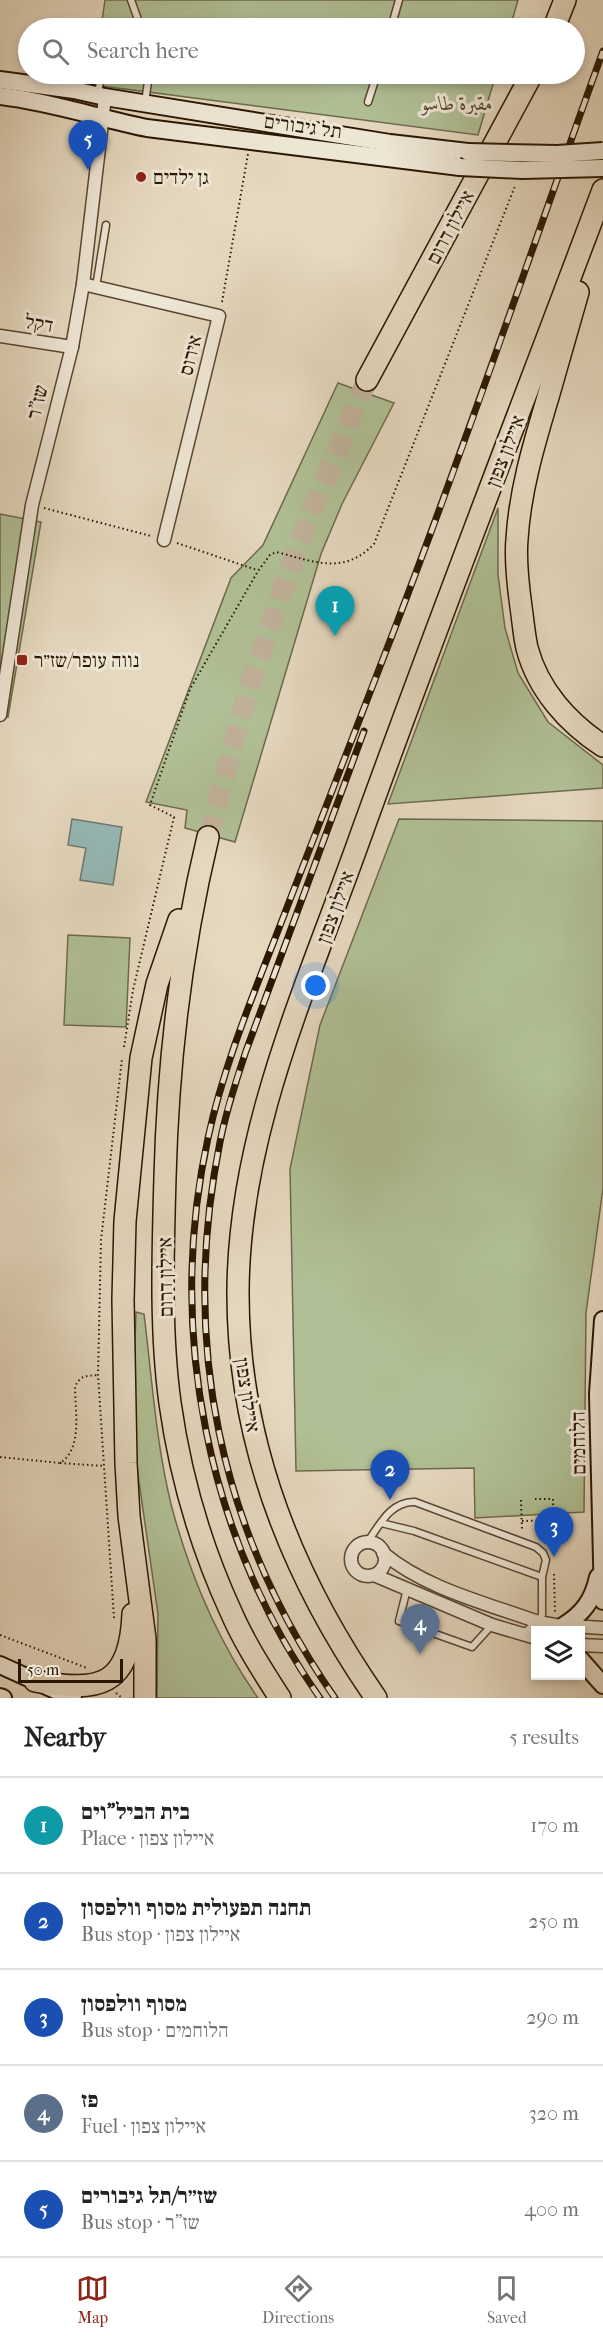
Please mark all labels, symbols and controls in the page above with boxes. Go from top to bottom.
search box [18,18,585,84]
icon: search [39,35,72,68]
text: Search here [87,38,199,64]
park label: مقبرة طاسو [420,92,493,116]
street label: תל גיבורים [262,110,343,143]
pin: 5 [68,120,107,170]
place label: גן ילדים [153,166,209,189]
marker: גן ילדים [134,170,148,184]
street label: איילון דרום [421,186,479,268]
street label: דקל [23,310,55,337]
street label: אירוס [174,333,207,378]
street label: שז"ר [22,383,53,422]
street label: איילון צפון [481,412,530,490]
pin: 1 [316,586,354,636]
place label: נווה עופר/שז״ר [34,649,139,672]
marker: נווה עופר/שז״ר [15,653,29,667]
street label: איילון צפון [312,868,359,946]
your location [301,971,330,1000]
street label: איילון דרום [153,1237,178,1317]
street label: איילון צפון [230,1356,265,1434]
street label: הלוחמים [566,1411,591,1475]
pin: 2 [370,1450,410,1500]
pin: 3 [534,1508,574,1557]
pin: 4 [400,1604,440,1654]
map controls [531,1626,585,1680]
button: layers [531,1626,585,1680]
scale bar [18,1656,123,1684]
text: 50 m [27,1660,59,1679]
text: Nearby [24,1722,106,1753]
text: 5 results [509,1726,579,1749]
text: בית הביל"וים [81,1799,190,1825]
text: 1 [40,1814,47,1837]
text: 170 m [530,1814,579,1837]
text: Place · איילון צפון [81,1827,214,1850]
text: תחנה תפעולית מסוף וולפסון [81,1895,312,1921]
text: 2 [38,1910,49,1933]
text: 250 m [528,1910,579,1933]
text: Bus stop · איילון צפון [81,1923,240,1946]
text: מסוף וולפסון [81,1991,187,2017]
text: 3 [39,2006,48,2029]
text: 290 m [526,2006,579,2029]
text: Bus stop · הלוחמים [81,2019,229,2042]
text: פז [81,2087,98,2113]
text: 4 [38,2102,49,2125]
text: 320 m [529,2102,579,2125]
text: Fuel · איילון צפון [81,2115,206,2138]
text: שז״ר/תל גיבורים [81,2183,217,2209]
text: 5 [39,2198,48,2221]
text: 400 m [524,2198,579,2221]
text: Bus stop · שז"ר [81,2211,200,2234]
tab: Map [76,2272,109,2327]
tab: Directions [262,2272,334,2327]
tab: Saved [487,2272,527,2327]

